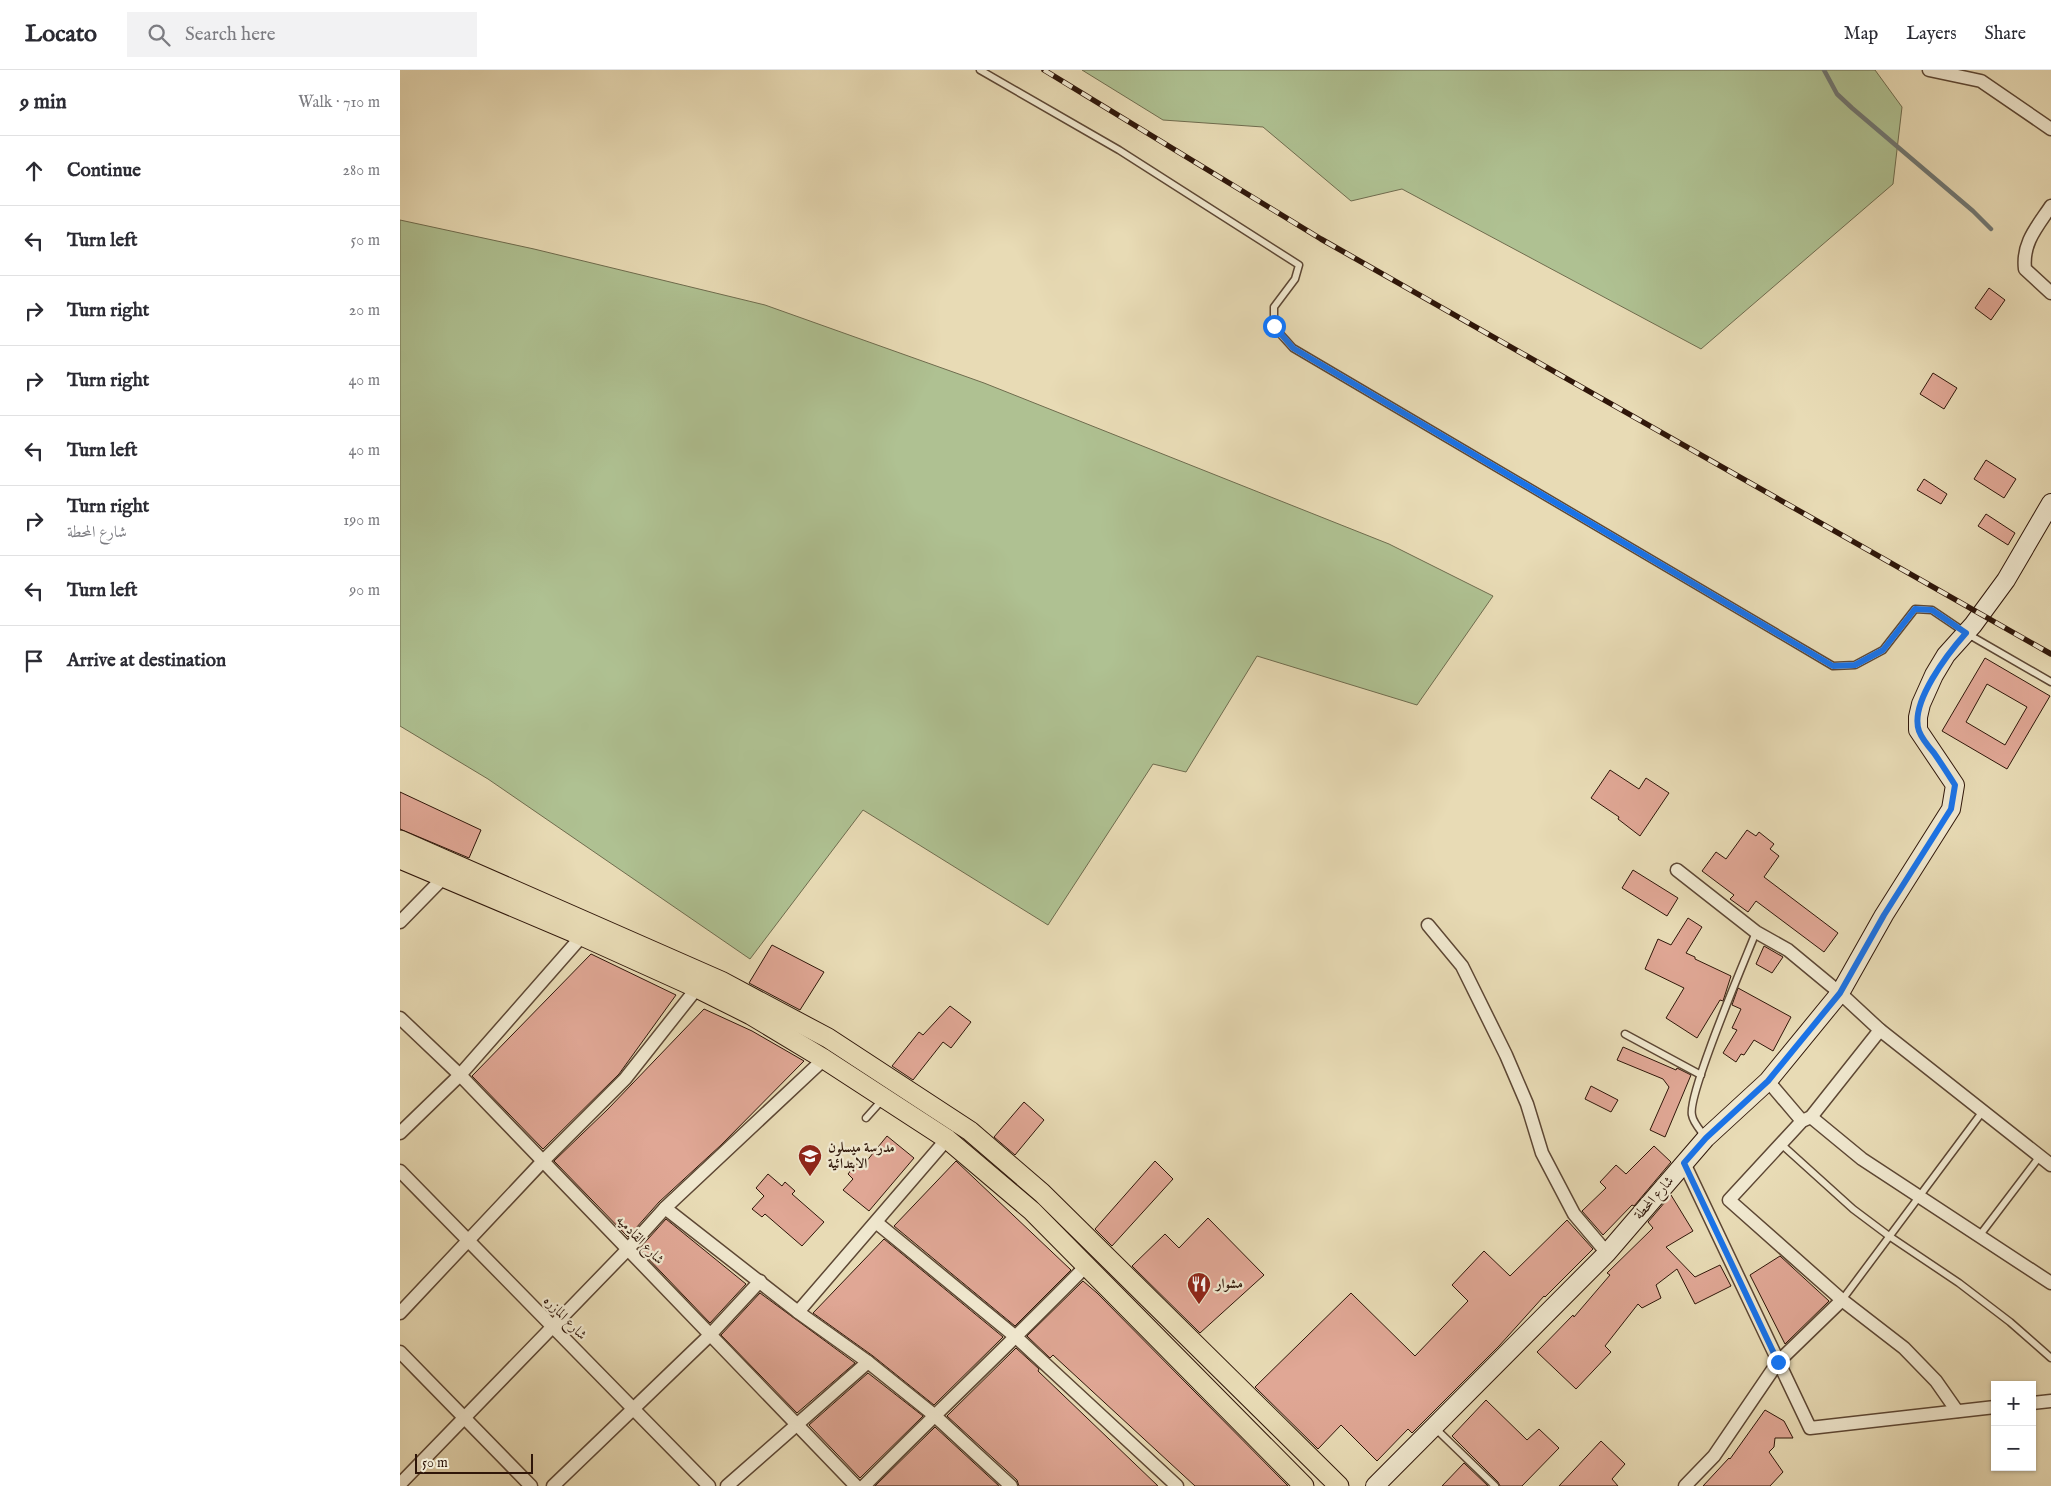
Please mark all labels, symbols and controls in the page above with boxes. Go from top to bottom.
search box [127,12,477,57]
text: Locato [25,19,97,50]
icon: search [145,21,173,49]
text: Search here [185,23,276,47]
text: Map [1844,23,1878,46]
text: Layers [1906,23,1957,46]
text: Share [1985,23,2026,46]
text: 9 min [20,89,67,116]
text: Walk · 710 m [298,93,380,113]
icon: ahead [20,157,48,185]
text: Continue [67,159,141,183]
text: 280 m [343,161,380,181]
icon: left [20,227,48,255]
text: Turn left [67,229,138,253]
text: 50 m [351,231,380,251]
icon: right [20,297,48,325]
text: Turn right [67,299,149,323]
text: 20 m [349,301,380,321]
route start [1263,315,1286,338]
icon: right [20,367,48,395]
text: Turn right [67,369,149,393]
text: 40 m [348,371,380,391]
icon: left [20,437,48,465]
text: Turn left [67,439,138,463]
text: 40 m [348,441,380,461]
text: Turn right [67,495,149,519]
icon: right [20,507,48,535]
text: 190 m [343,511,380,531]
text: شارع المحطة [67,523,127,543]
icon: left [20,577,48,605]
text: Turn left [67,579,138,603]
text: 90 m [349,581,380,601]
icon: arrive [20,647,48,675]
text: Arrive at destination [67,649,226,673]
place label: مدرسة ميسلون الابتدائية [828,1139,895,1173]
school or university icon: مدرسة ميسلون الابتدائية [797,1143,823,1177]
street label: شارع المحطة [1630,1172,1679,1225]
street label: شارع القادميه [611,1212,668,1270]
restaurant icon: مشوار [1186,1271,1212,1305]
place label: مشوار [1214,1275,1243,1293]
street label: شارع المازره [538,1292,591,1345]
route end [1767,1351,1790,1374]
map controls [1991,1381,2036,1471]
button: + [1991,1381,2036,1426]
button: − [1991,1426,2036,1471]
scale bar [415,1451,532,1474]
text: 50 m [422,1454,448,1472]

